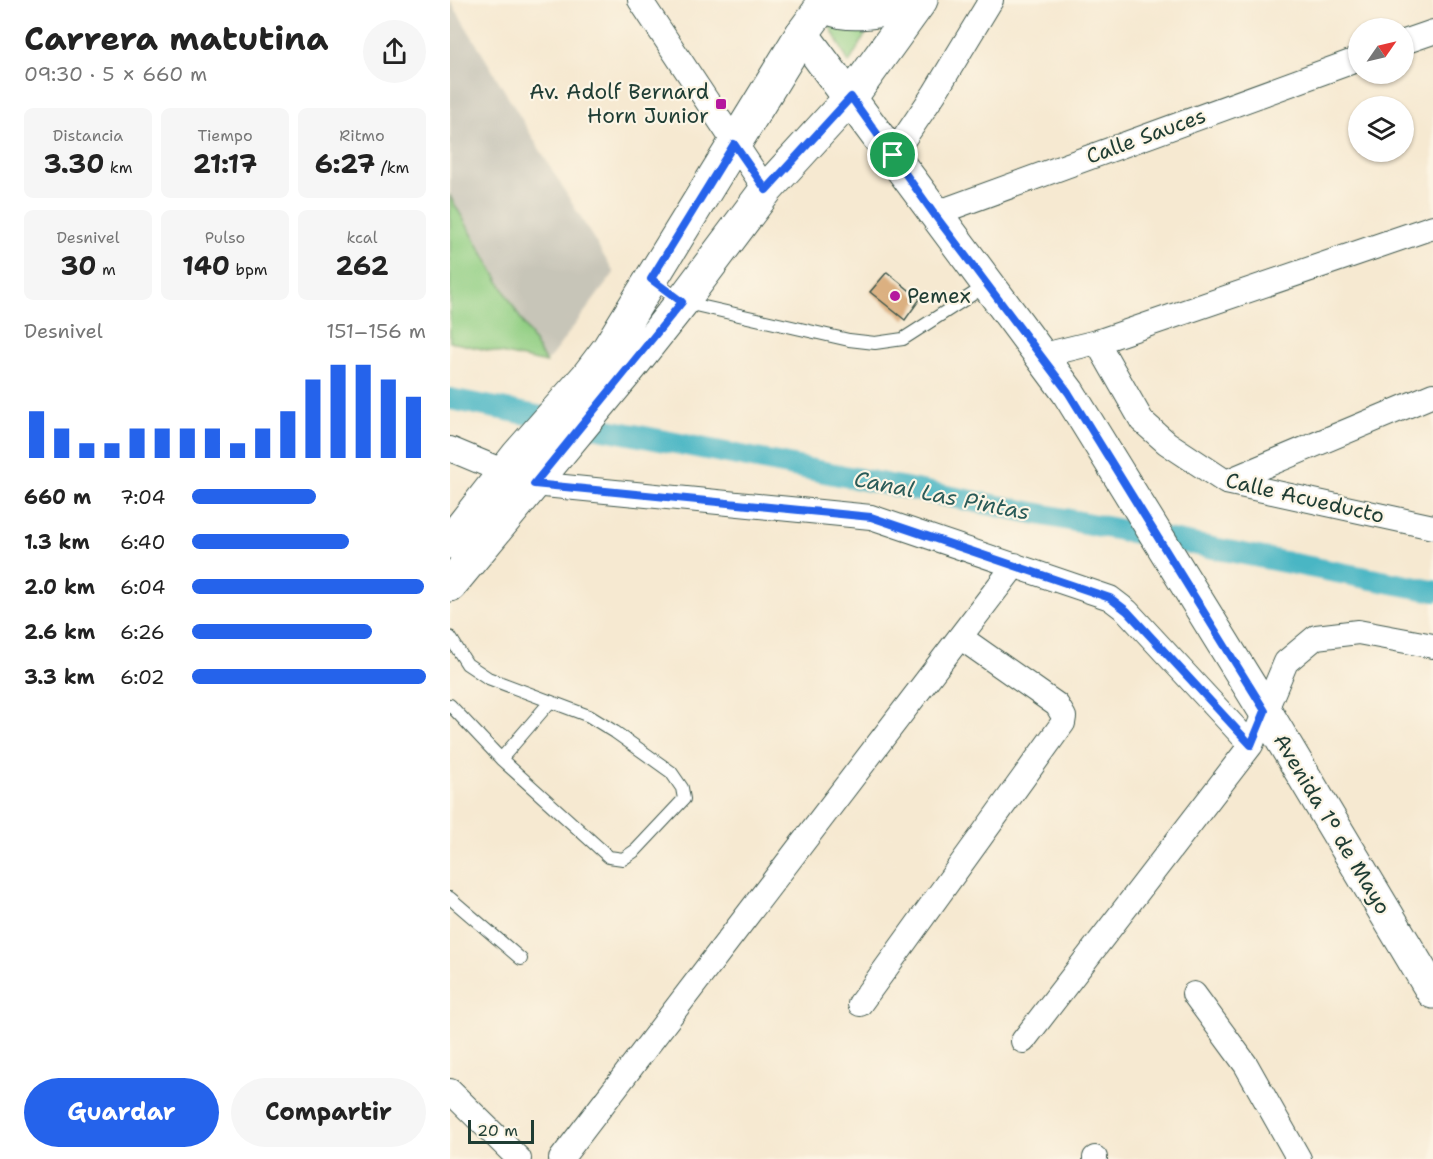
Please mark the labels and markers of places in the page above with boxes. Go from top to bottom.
place label: Av. Adolf Bernard Horn Junior [529,78,709,130]
marker: Av. Adolf Bernard Horn Junior [714,97,728,111]
pin [867,129,918,180]
place label: Pemex [907,282,971,310]
marker: Pemex [888,289,902,303]

